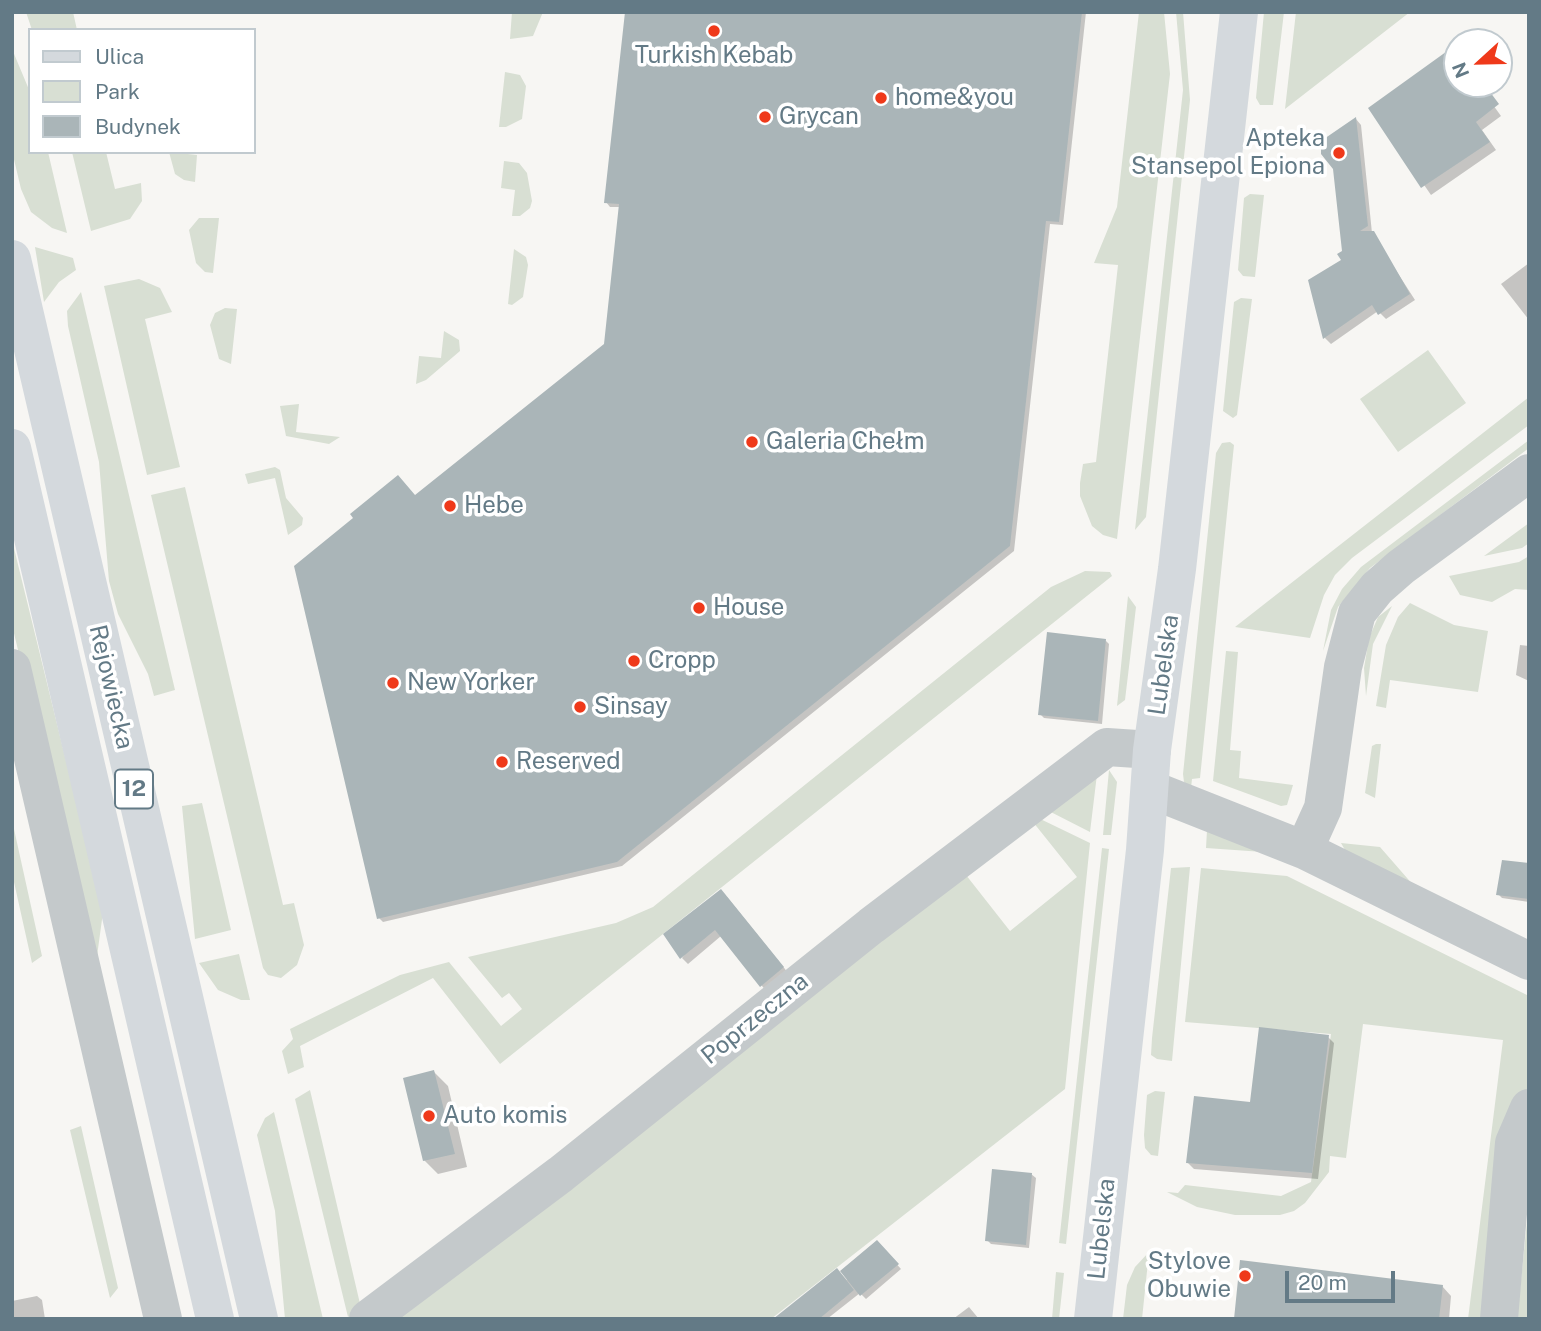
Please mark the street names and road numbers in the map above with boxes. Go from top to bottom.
street label: Lubelska [1143,613,1185,717]
street label: Rejowiecka [83,622,139,752]
road number: 12 [115,769,153,808]
street label: Poprzeczna [696,967,814,1071]
street label: Lubelska [1082,1177,1122,1281]

